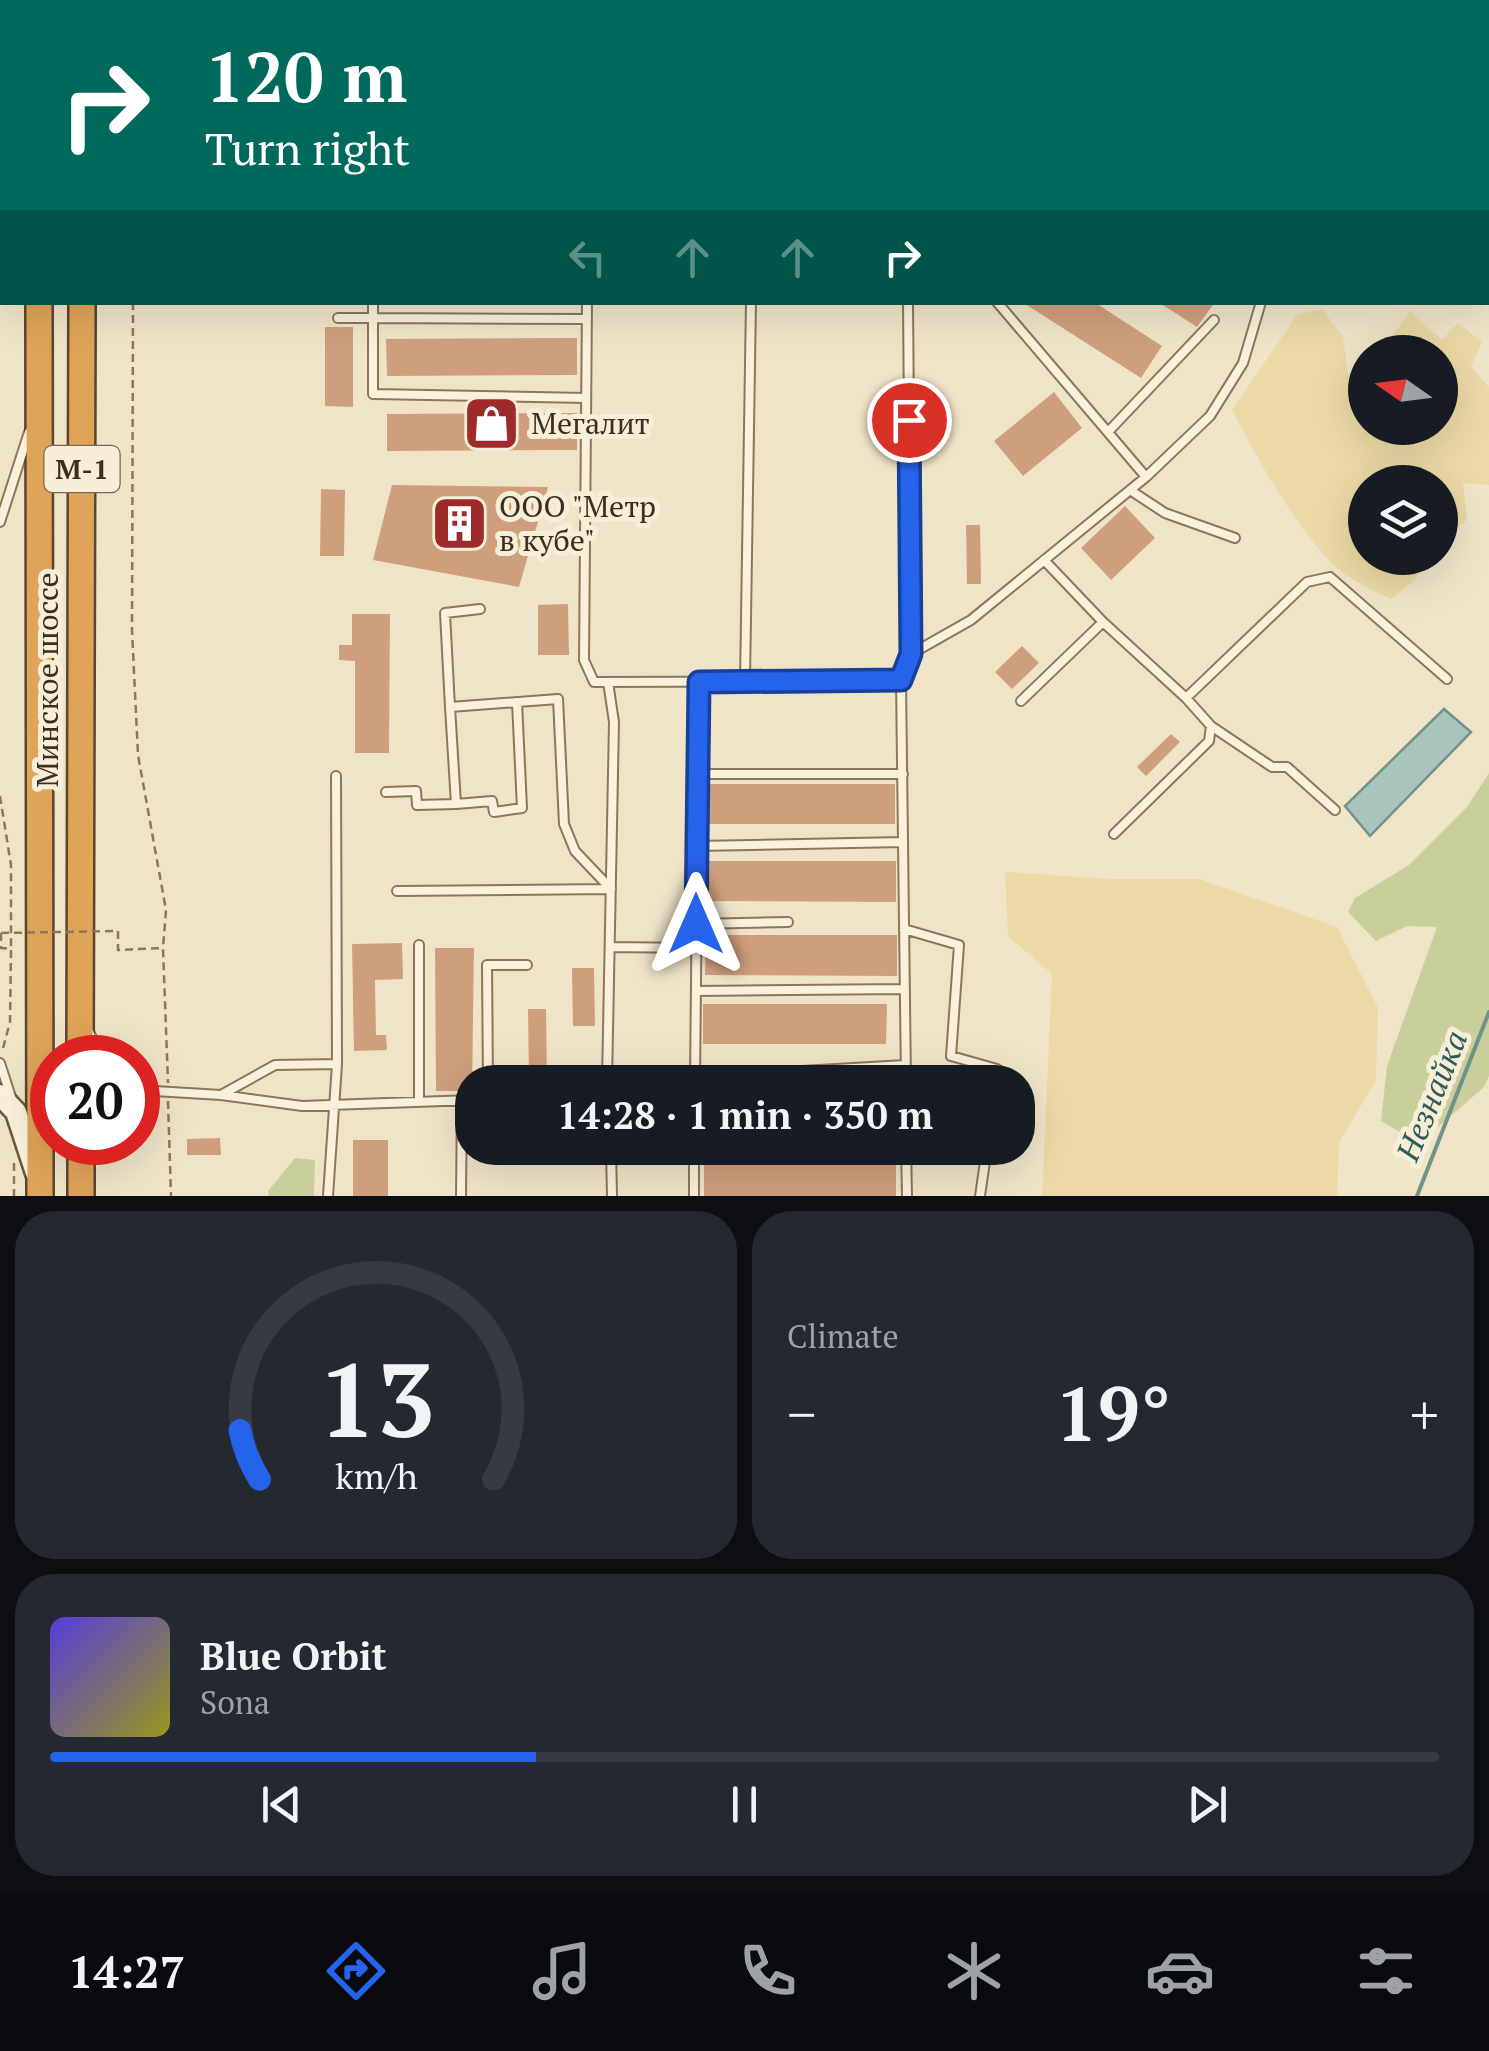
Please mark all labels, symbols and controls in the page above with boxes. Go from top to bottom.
text: 120 m [205,29,407,122]
icon: right [40,40,170,170]
text: Turn right [205,118,410,178]
icon: left [560,230,615,285]
icon: ahead [665,230,720,285]
icon: ahead [770,230,825,285]
icon: right [875,230,930,285]
north arrow [1348,335,1458,445]
map controls [1348,335,1458,575]
pin [867,378,952,463]
icon: arrive [882,393,937,448]
shop icon: Мегалит [462,394,522,454]
place label: Мегалит [531,403,650,443]
road number: М-1 [44,446,120,492]
button: layers [1348,465,1458,575]
place label: ООО "Метр в кубе" [499,486,656,560]
building icon: ООО "Метр в кубе" [430,494,490,554]
street label: Минское шоссе [27,572,67,788]
position arrow [644,872,748,976]
water label: Незнайка [1386,1024,1476,1168]
speed limit sign: 20 [30,1035,160,1165]
text: 14:28 · 1 min · 350 m [557,1090,933,1140]
text: Climate [787,1315,899,1357]
text: 13 [317,1329,435,1467]
text: 19° [1055,1363,1171,1462]
text: − [787,1377,816,1450]
text: + [1410,1377,1439,1450]
text: km/h [335,1452,417,1499]
text: Blue Orbit [200,1631,387,1681]
text: Sona [200,1681,270,1723]
icon: previous [254,1777,309,1832]
icon: pause [717,1777,772,1832]
icon: next [1180,1777,1235,1832]
icon: directions [321,1936,391,2006]
icon: music [527,1936,597,2006]
icon: phone [733,1936,803,2006]
icon: climate [939,1936,1009,2006]
icon: car [1145,1936,1215,2006]
icon: filters [1351,1936,1421,2006]
text: 14:27 [68,1941,185,2001]

